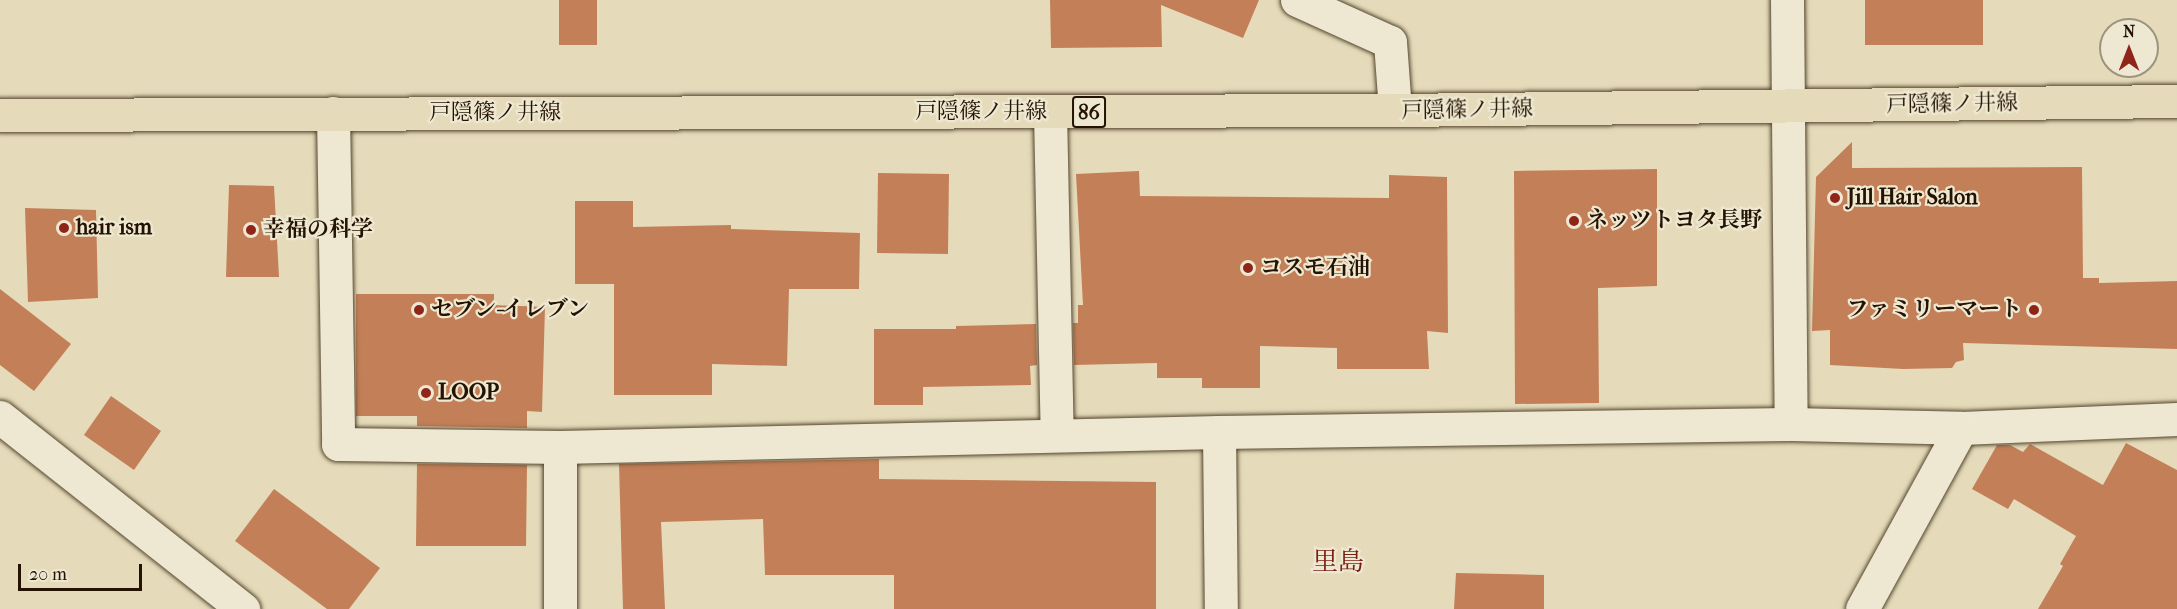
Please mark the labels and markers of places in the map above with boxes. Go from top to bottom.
place label: Jill Hair Salon [1847,185,1978,211]
marker: Jill Hair Salon [1828,191,1842,205]
place label: ネッツトヨタ長野 [1586,208,1762,234]
marker: ネッツトヨタ長野 [1567,214,1581,228]
place label: hair ism [76,215,152,241]
place label: 幸福の科学 [263,217,373,243]
marker: hair ism [57,221,71,235]
marker: 幸福の科学 [244,223,258,237]
place label: コスモ石油 [1260,255,1370,281]
marker: コスモ石油 [1241,261,1255,275]
place label: セブン-イレブン [431,297,591,323]
place label: ファミリーマート [1846,297,2022,323]
marker: セブン-イレブン [412,303,426,317]
marker: ファミリーマート [2027,303,2041,317]
place label: LOOP [438,380,499,406]
marker: LOOP [419,386,433,400]

